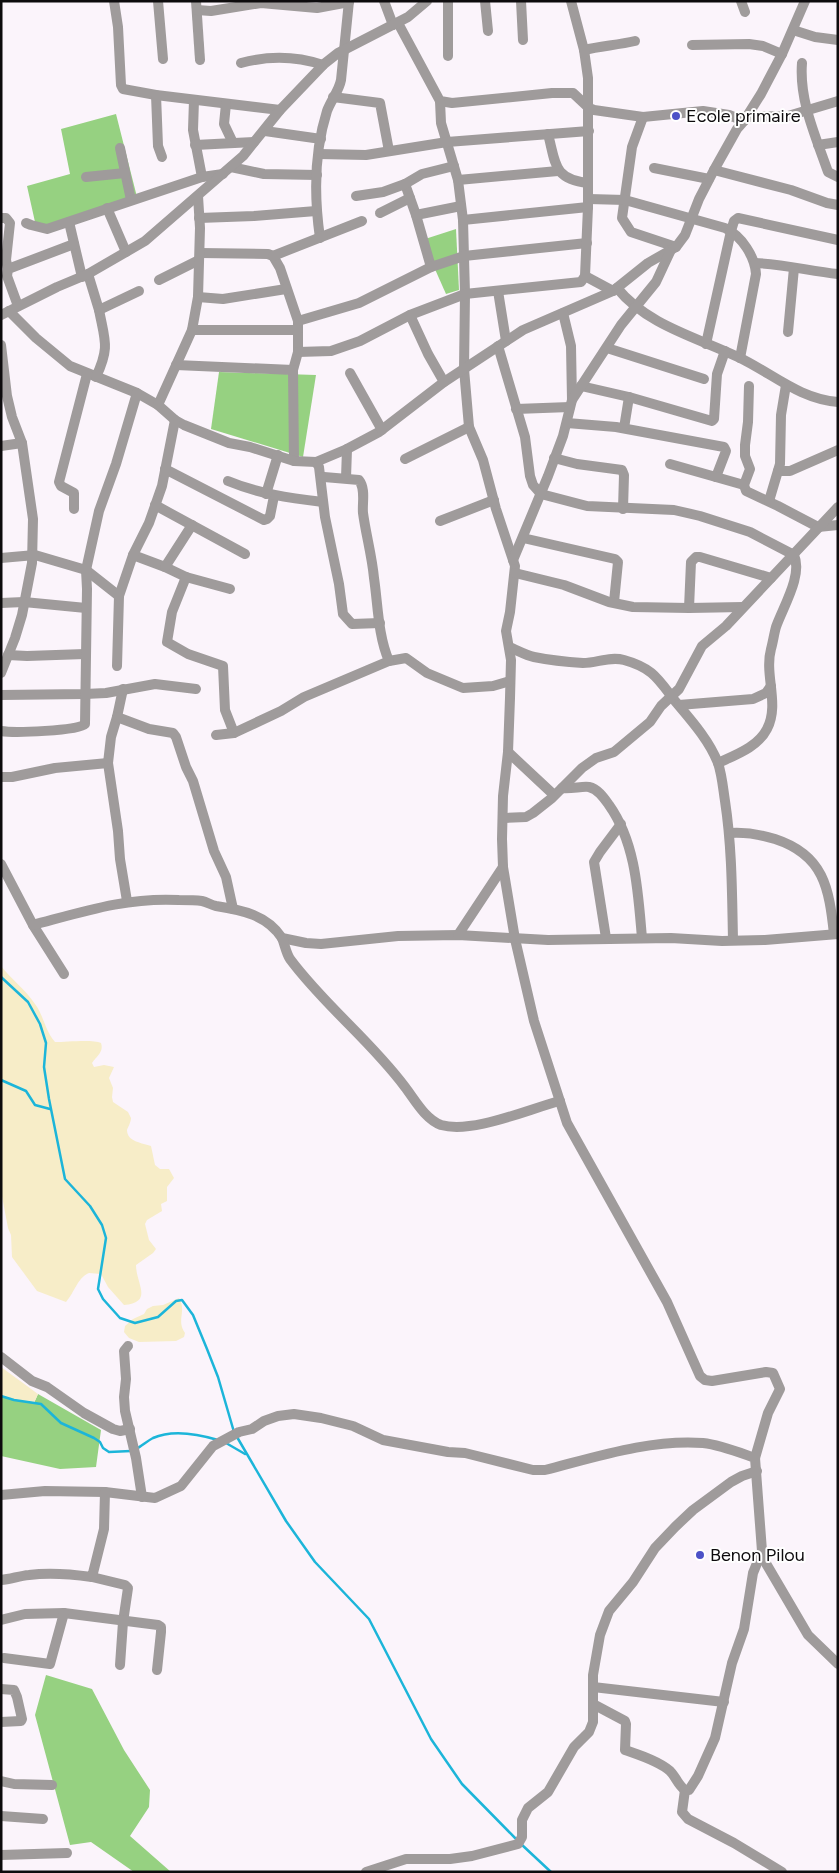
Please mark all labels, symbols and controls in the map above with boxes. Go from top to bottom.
place label: Ecole primaire [686,105,801,127]
marker: Ecole primaire [670,110,682,122]
place label: Benon Pilou [710,1544,805,1566]
marker: Benon Pilou [694,1549,706,1561]

